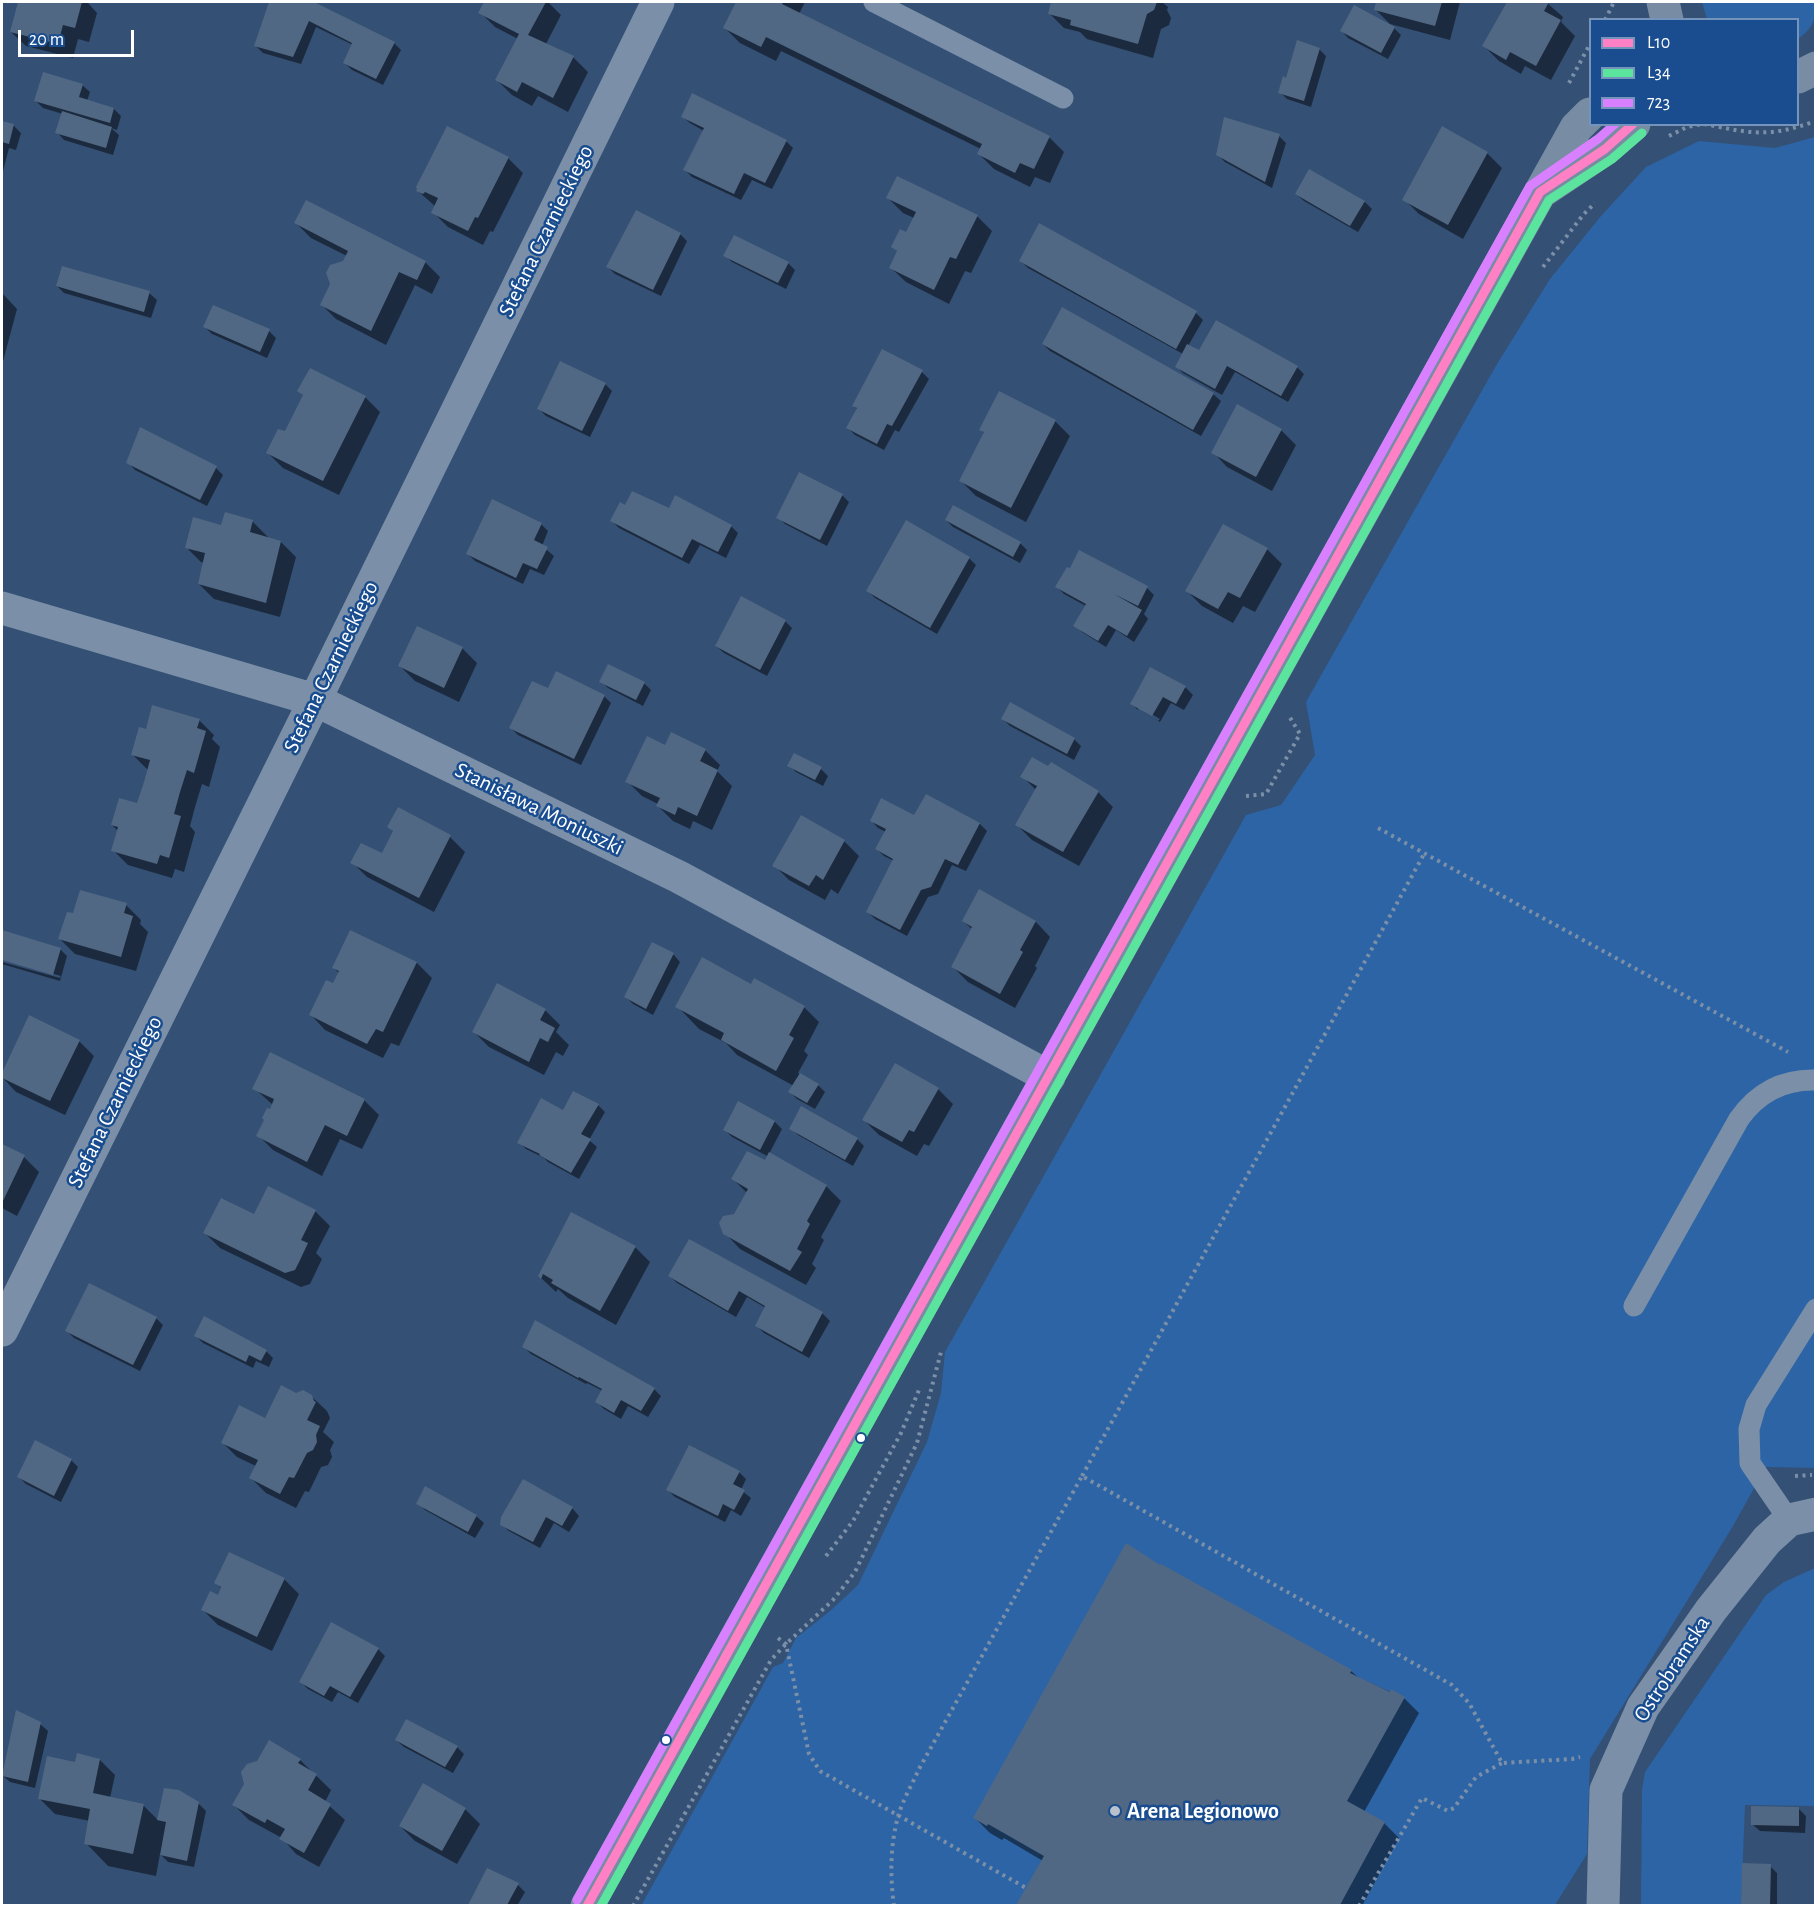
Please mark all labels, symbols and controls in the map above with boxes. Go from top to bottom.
scale bar [21,18,136,56]
legend [1589,18,1799,126]
text: 20 m [29,31,64,49]
text: L10 [1647,34,1670,52]
text: L34 [1647,64,1671,82]
text: 723 [1647,94,1670,112]
street label: Stefana Czarnieckiego [493,141,599,321]
street label: Stefana Czarnieckiego [278,577,384,757]
street label: Stanisława Moniuszki [451,757,627,861]
street label: Stefana Czarnieckiego [62,1012,168,1192]
unlabelled marker [855,1432,867,1444]
street label: Ostrobramska [1628,1611,1716,1727]
unlabelled marker [660,1734,672,1746]
place label: Arena Legionowo [1127,1798,1279,1824]
marker: Arena Legionowo [1108,1804,1122,1818]

